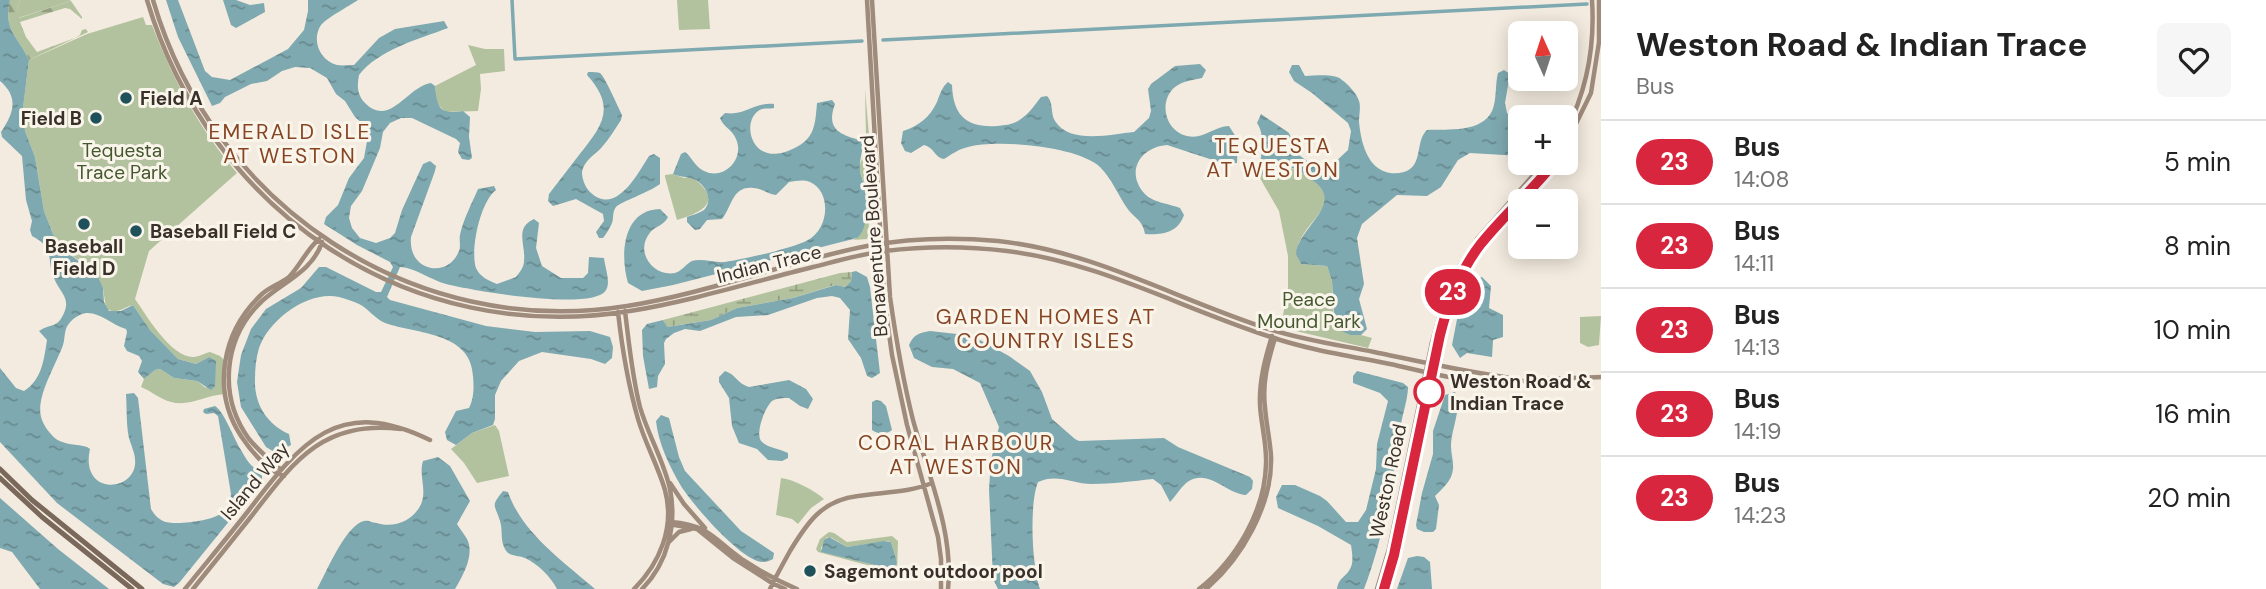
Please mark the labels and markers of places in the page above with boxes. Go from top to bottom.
place label: Field A [140,86,203,111]
marker: Field A [118,90,134,106]
place label: Field B [21,106,82,131]
marker: Field B [88,110,104,126]
marker: Baseball Field D [76,216,92,232]
place label: Baseball Field C [150,219,296,244]
marker: Baseball Field C [128,223,144,239]
place label: Baseball Field D [45,234,123,281]
place label: Weston Road & Indian Trace [1450,369,1591,416]
marker: Weston Road & Indian Trace [1414,377,1444,407]
place label: Sagemont outdoor pool [824,559,1043,584]
marker: Sagemont outdoor pool [802,563,818,579]

